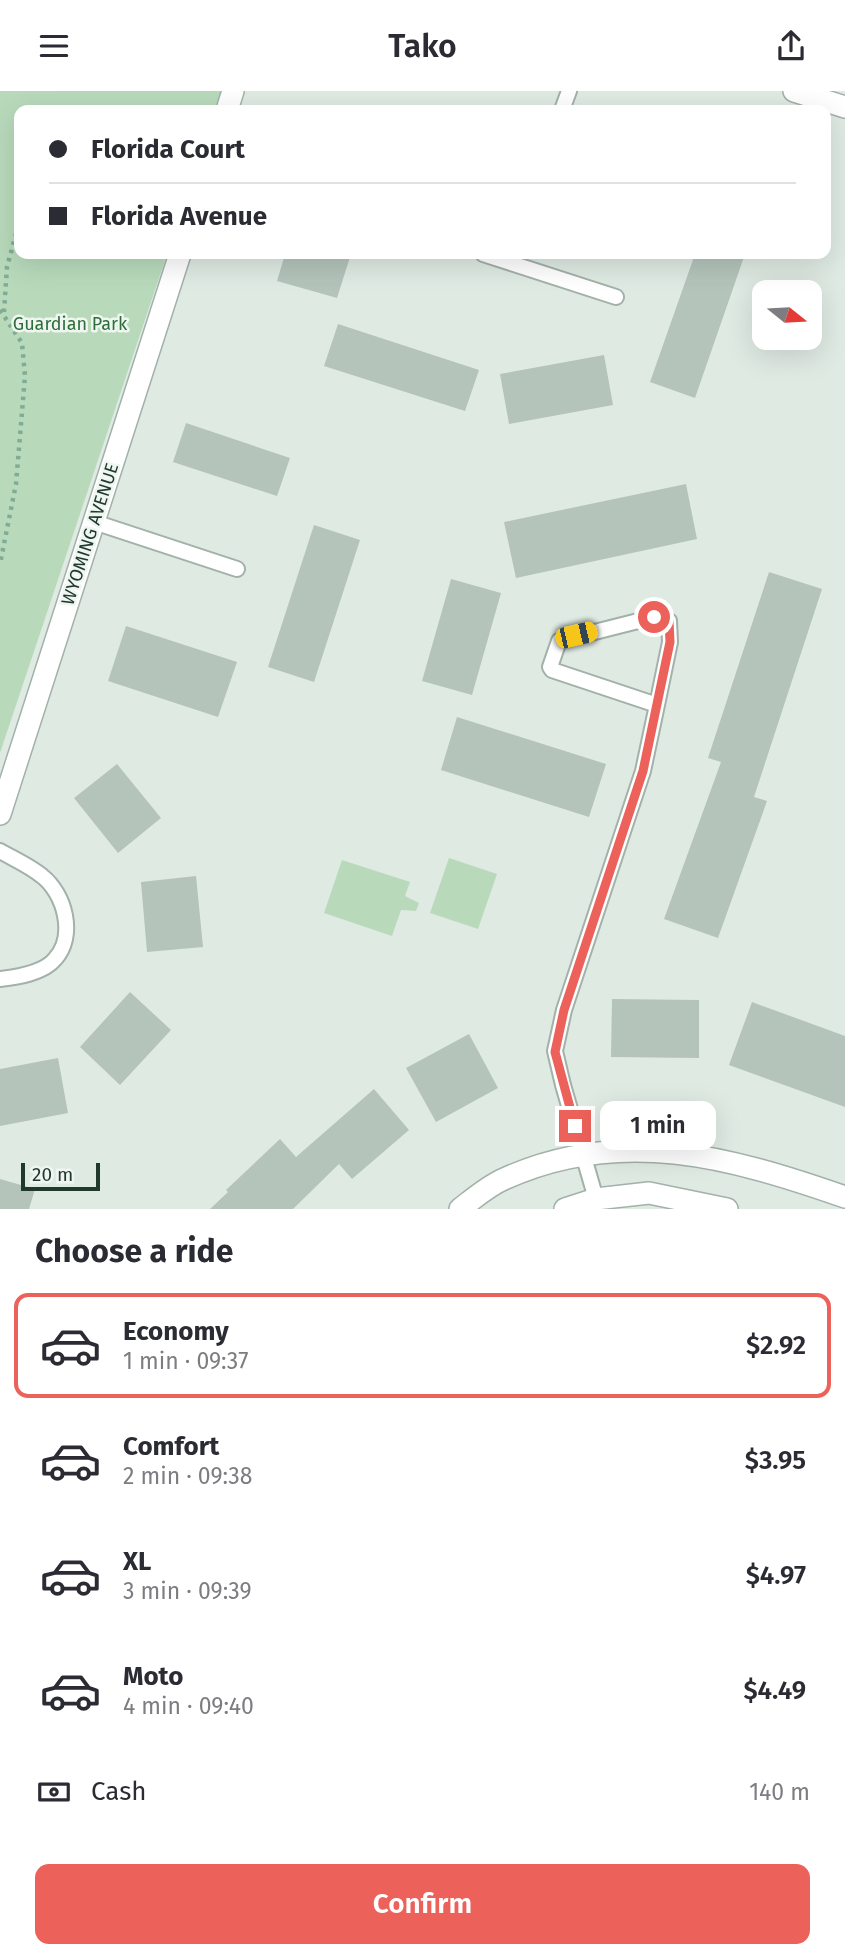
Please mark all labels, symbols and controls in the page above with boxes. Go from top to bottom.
icon: menu [35,27,73,65]
text: Tako [388,27,457,65]
icon: share [772,27,810,65]
text: Florida Court [91,134,245,165]
text: Florida Avenue [91,201,267,232]
north arrow [752,280,822,350]
map controls [752,280,822,350]
park label: Guardian Park [13,313,128,335]
street label: WYOMING AVENUE [57,460,123,608]
route start [638,601,670,633]
car [554,620,599,650]
callout: 1 min [600,1101,715,1151]
route end [559,1110,591,1142]
text: 1 min [630,1111,686,1139]
scale bar [21,1160,100,1192]
text: 20 m [32,1163,73,1186]
text: Choose a ride [35,1232,233,1270]
icon: car [39,1314,102,1377]
text: Economy [123,1316,229,1347]
text: $2.92 [746,1330,806,1361]
text: 1 min · 09:37 [123,1347,248,1375]
icon: car [39,1429,102,1492]
text: Comfort [123,1431,219,1462]
text: $3.95 [745,1445,806,1476]
text: 2 min · 09:38 [123,1462,252,1490]
icon: car [39,1544,102,1607]
text: XL [123,1546,151,1577]
text: $4.97 [746,1560,806,1591]
text: 3 min · 09:39 [123,1577,252,1605]
icon: car [39,1659,102,1722]
text: Moto [123,1661,183,1692]
text: $4.49 [743,1675,806,1706]
text: 4 min · 09:40 [123,1692,254,1720]
icon: cash [35,1773,73,1811]
text: Cash [91,1776,147,1807]
text: 140 m [749,1778,810,1806]
button: Confirm [35,1864,810,1944]

